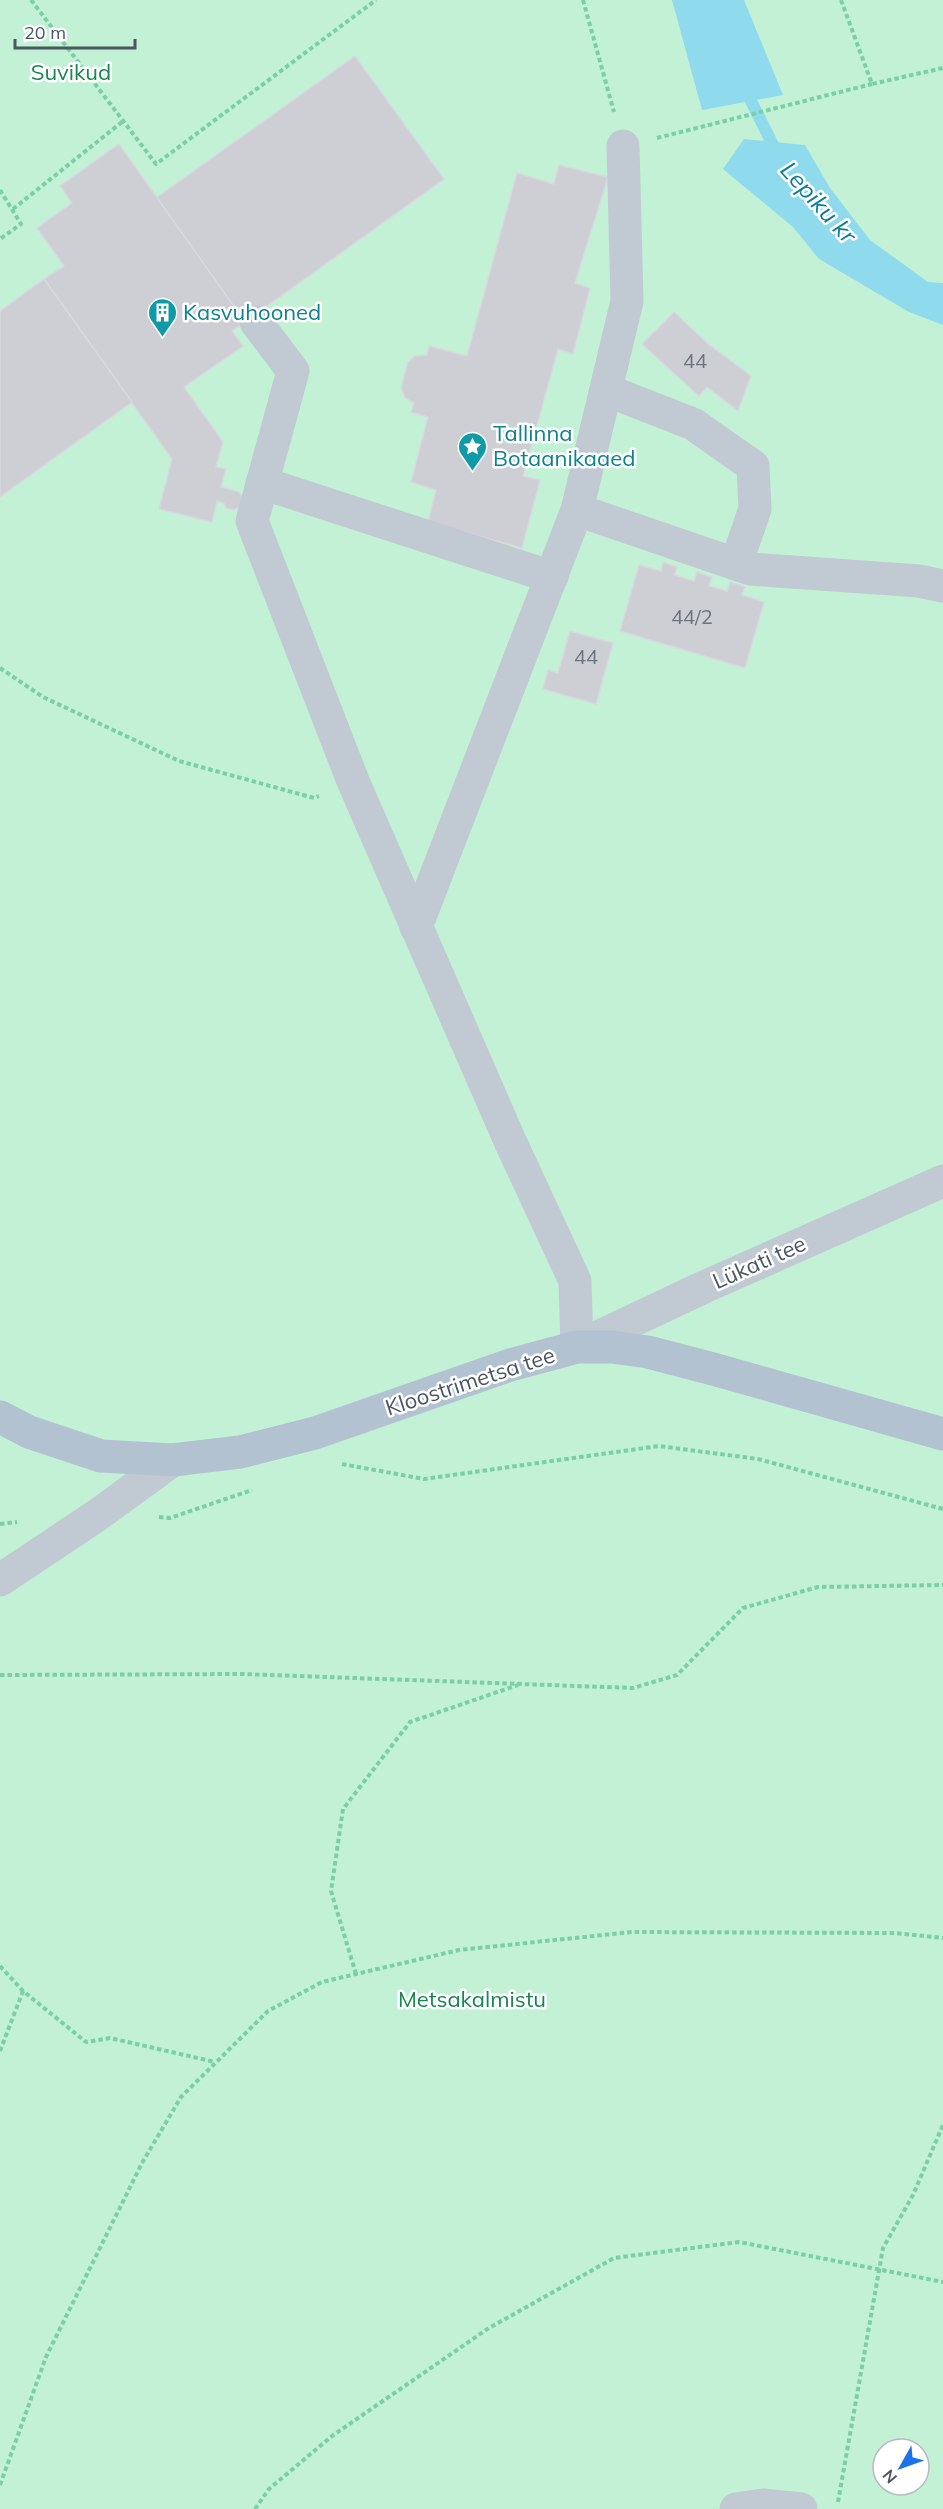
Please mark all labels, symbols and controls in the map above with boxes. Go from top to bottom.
scale bar [15,12,135,50]
text: 20 m [24,21,66,44]
park label: Suvikud [31,58,111,86]
water label: Lepiku kr [775,155,864,250]
building icon: Kasvuhooned [146,296,178,338]
place label: Kasvuhooned [183,298,321,326]
house number: 44 [683,348,707,373]
place label: Tallinna Botaanikaaed [493,419,635,472]
place icon: Tallinna Botaanikaaed [456,430,488,472]
house number: 44/2 [671,604,713,629]
house number: 44 [574,644,598,669]
street label: Lükati tee [708,1229,810,1295]
street label: Kloostrimetsa tee [382,1340,558,1422]
park label: Metsakalmistu [398,1985,546,2013]
north arrow [871,2437,931,2497]
text: N [878,2466,901,2488]

